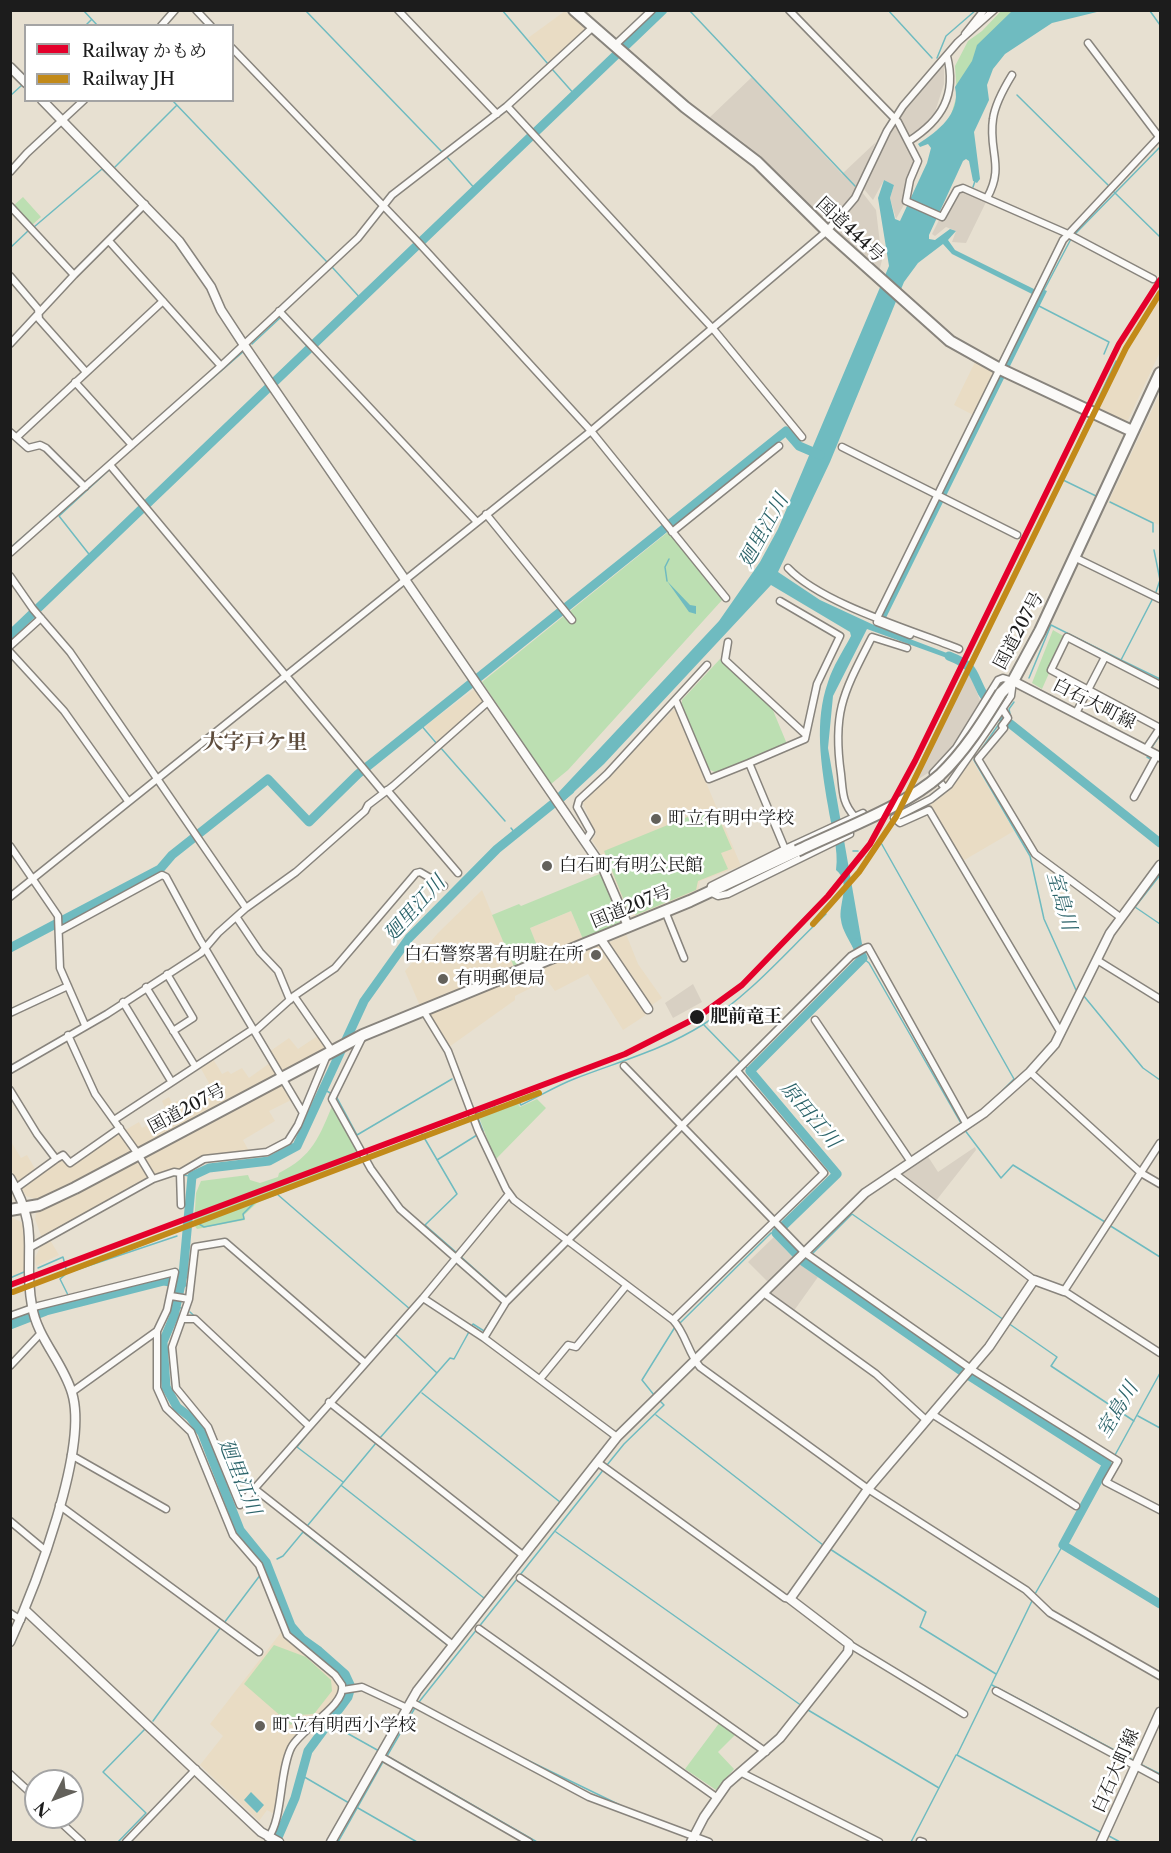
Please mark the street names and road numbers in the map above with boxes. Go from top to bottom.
street label: 国道444号 [811,193,889,267]
street label: 国道207号 [990,589,1048,673]
street label: 白石大町線 [1049,674,1139,734]
street label: 国道207号 [588,881,674,933]
street label: 国道207号 [145,1080,229,1138]
street label: 白石大町線 [1088,1725,1144,1817]

